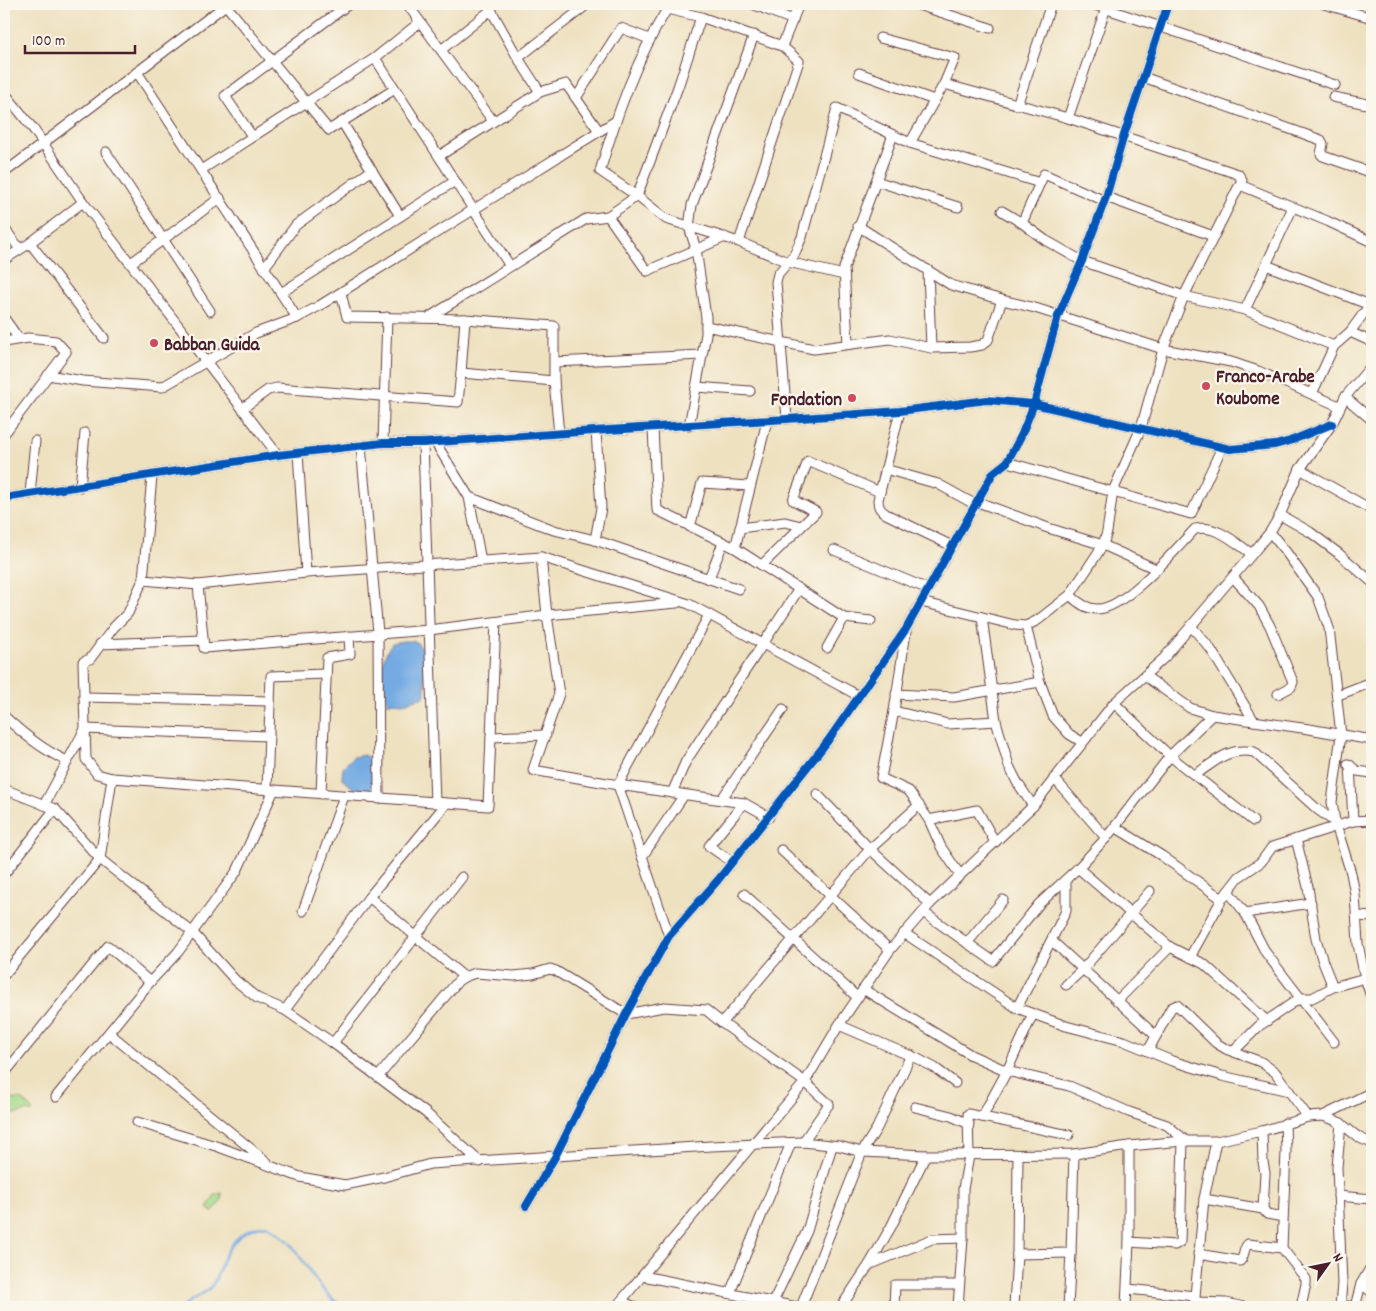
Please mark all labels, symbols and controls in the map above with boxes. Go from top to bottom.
scale bar [25,22,135,54]
text: 100 m [32,31,65,53]
place label: Babban Guida [164,333,261,360]
marker: Babban Guida [148,337,160,349]
place label: Franco-Arabe Koubome [1216,365,1315,414]
marker: Franco-Arabe Koubome [1200,380,1212,392]
place label: Fondation [771,388,842,415]
marker: Fondation [846,392,858,404]
north arrow [1304,1238,1354,1288]
text: N [1327,1250,1348,1266]

